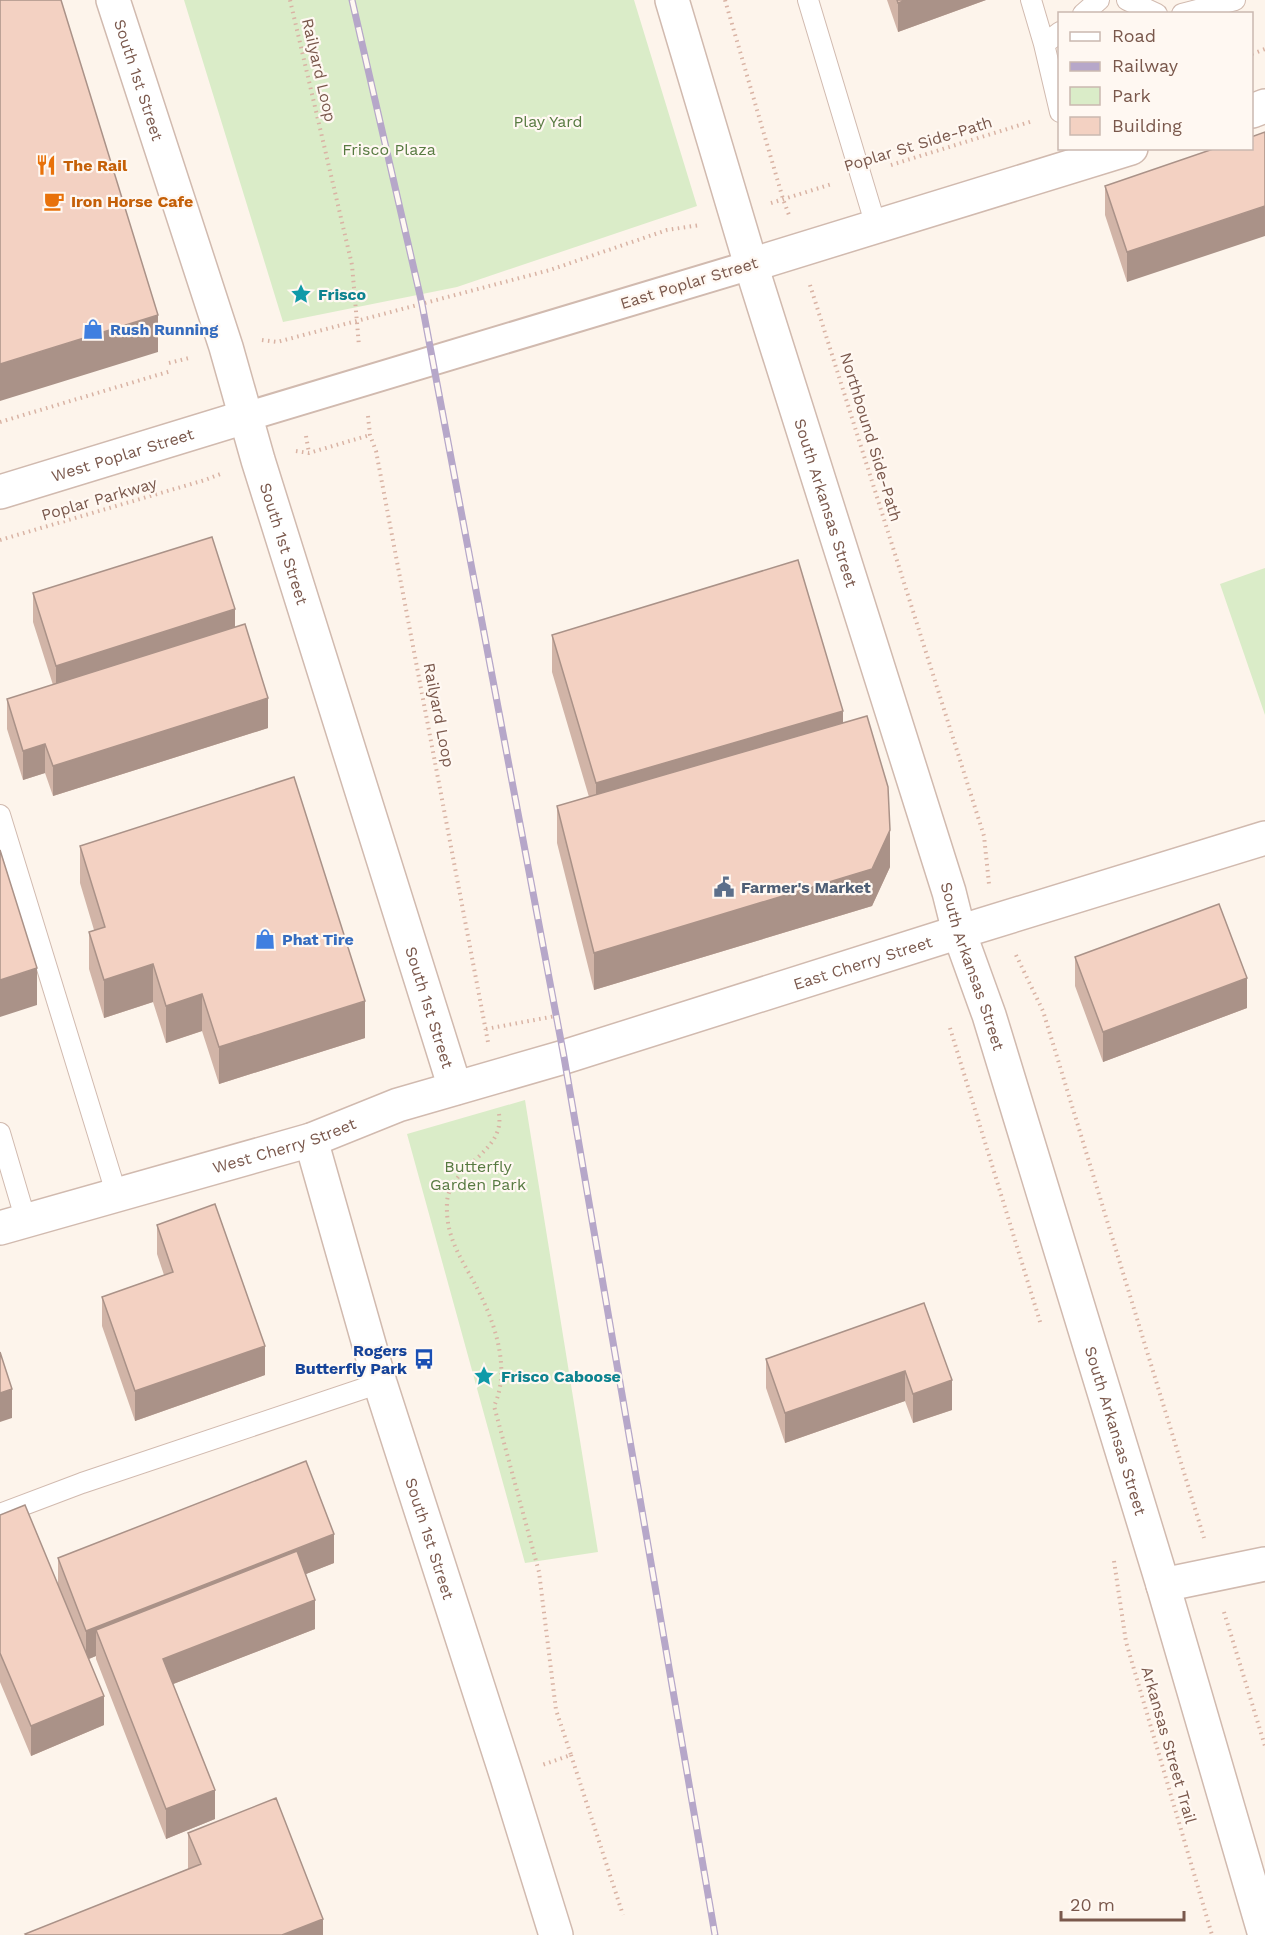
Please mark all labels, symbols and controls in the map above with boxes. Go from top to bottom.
legend [1058,12,1253,150]
street label: Railyard Loop [298,16,340,124]
street label: South 1st Street [110,17,168,143]
text: Road [1112,25,1156,46]
text: Railway [1112,55,1179,76]
text: Park [1112,85,1151,106]
park label: Play Yard [513,112,583,131]
street label: Poplar St Side-Path [841,112,995,176]
text: Building [1112,115,1182,136]
park label: Frisco Plaza [342,140,436,159]
restaurant icon: The Rail [34,153,58,177]
place label: The Rail [63,156,128,175]
cafe icon: Iron Horse Cafe [42,189,66,213]
place label: Iron Horse Cafe [71,192,193,211]
street label: East Poplar Street [618,253,760,313]
place icon: Frisco [289,282,313,306]
place label: Frisco [318,285,367,304]
shop icon: Rush Running [81,317,105,341]
place label: Rush Running [110,320,218,339]
street label: Northbound Side-Path [836,350,906,524]
street label: South Arkansas Street [791,416,862,590]
street label: West Poplar Street [49,424,196,485]
street label: Poplar Parkway [39,473,160,525]
street label: South 1st Street [256,480,312,607]
street label: Railyard Loop [420,661,458,769]
public building icon: Farmer's Market [712,875,736,899]
place label: Farmer's Market [741,878,871,897]
street label: South Arkansas Street [937,880,1009,1053]
shop icon: Phat Tire [253,927,277,951]
place label: Phat Tire [282,930,354,949]
street label: East Cherry Street [791,932,935,993]
street label: South 1st Street [402,944,458,1071]
street label: West Cherry Street [210,1113,359,1177]
park label: Butterfly Garden Park [430,1157,526,1194]
place label: Rogers Butterfly Park [295,1341,407,1378]
street label: South Arkansas Street [1081,1344,1151,1518]
bus stop icon: Rogers Butterfly Park [412,1347,436,1371]
place icon: Frisco Caboose [472,1364,496,1388]
place label: Frisco Caboose [501,1367,621,1386]
street label: South 1st Street [402,1475,459,1602]
street label: Arkansas Street Trail [1137,1664,1201,1826]
scale bar [1061,1884,1184,1922]
text: 20 m [1070,1894,1115,1915]

